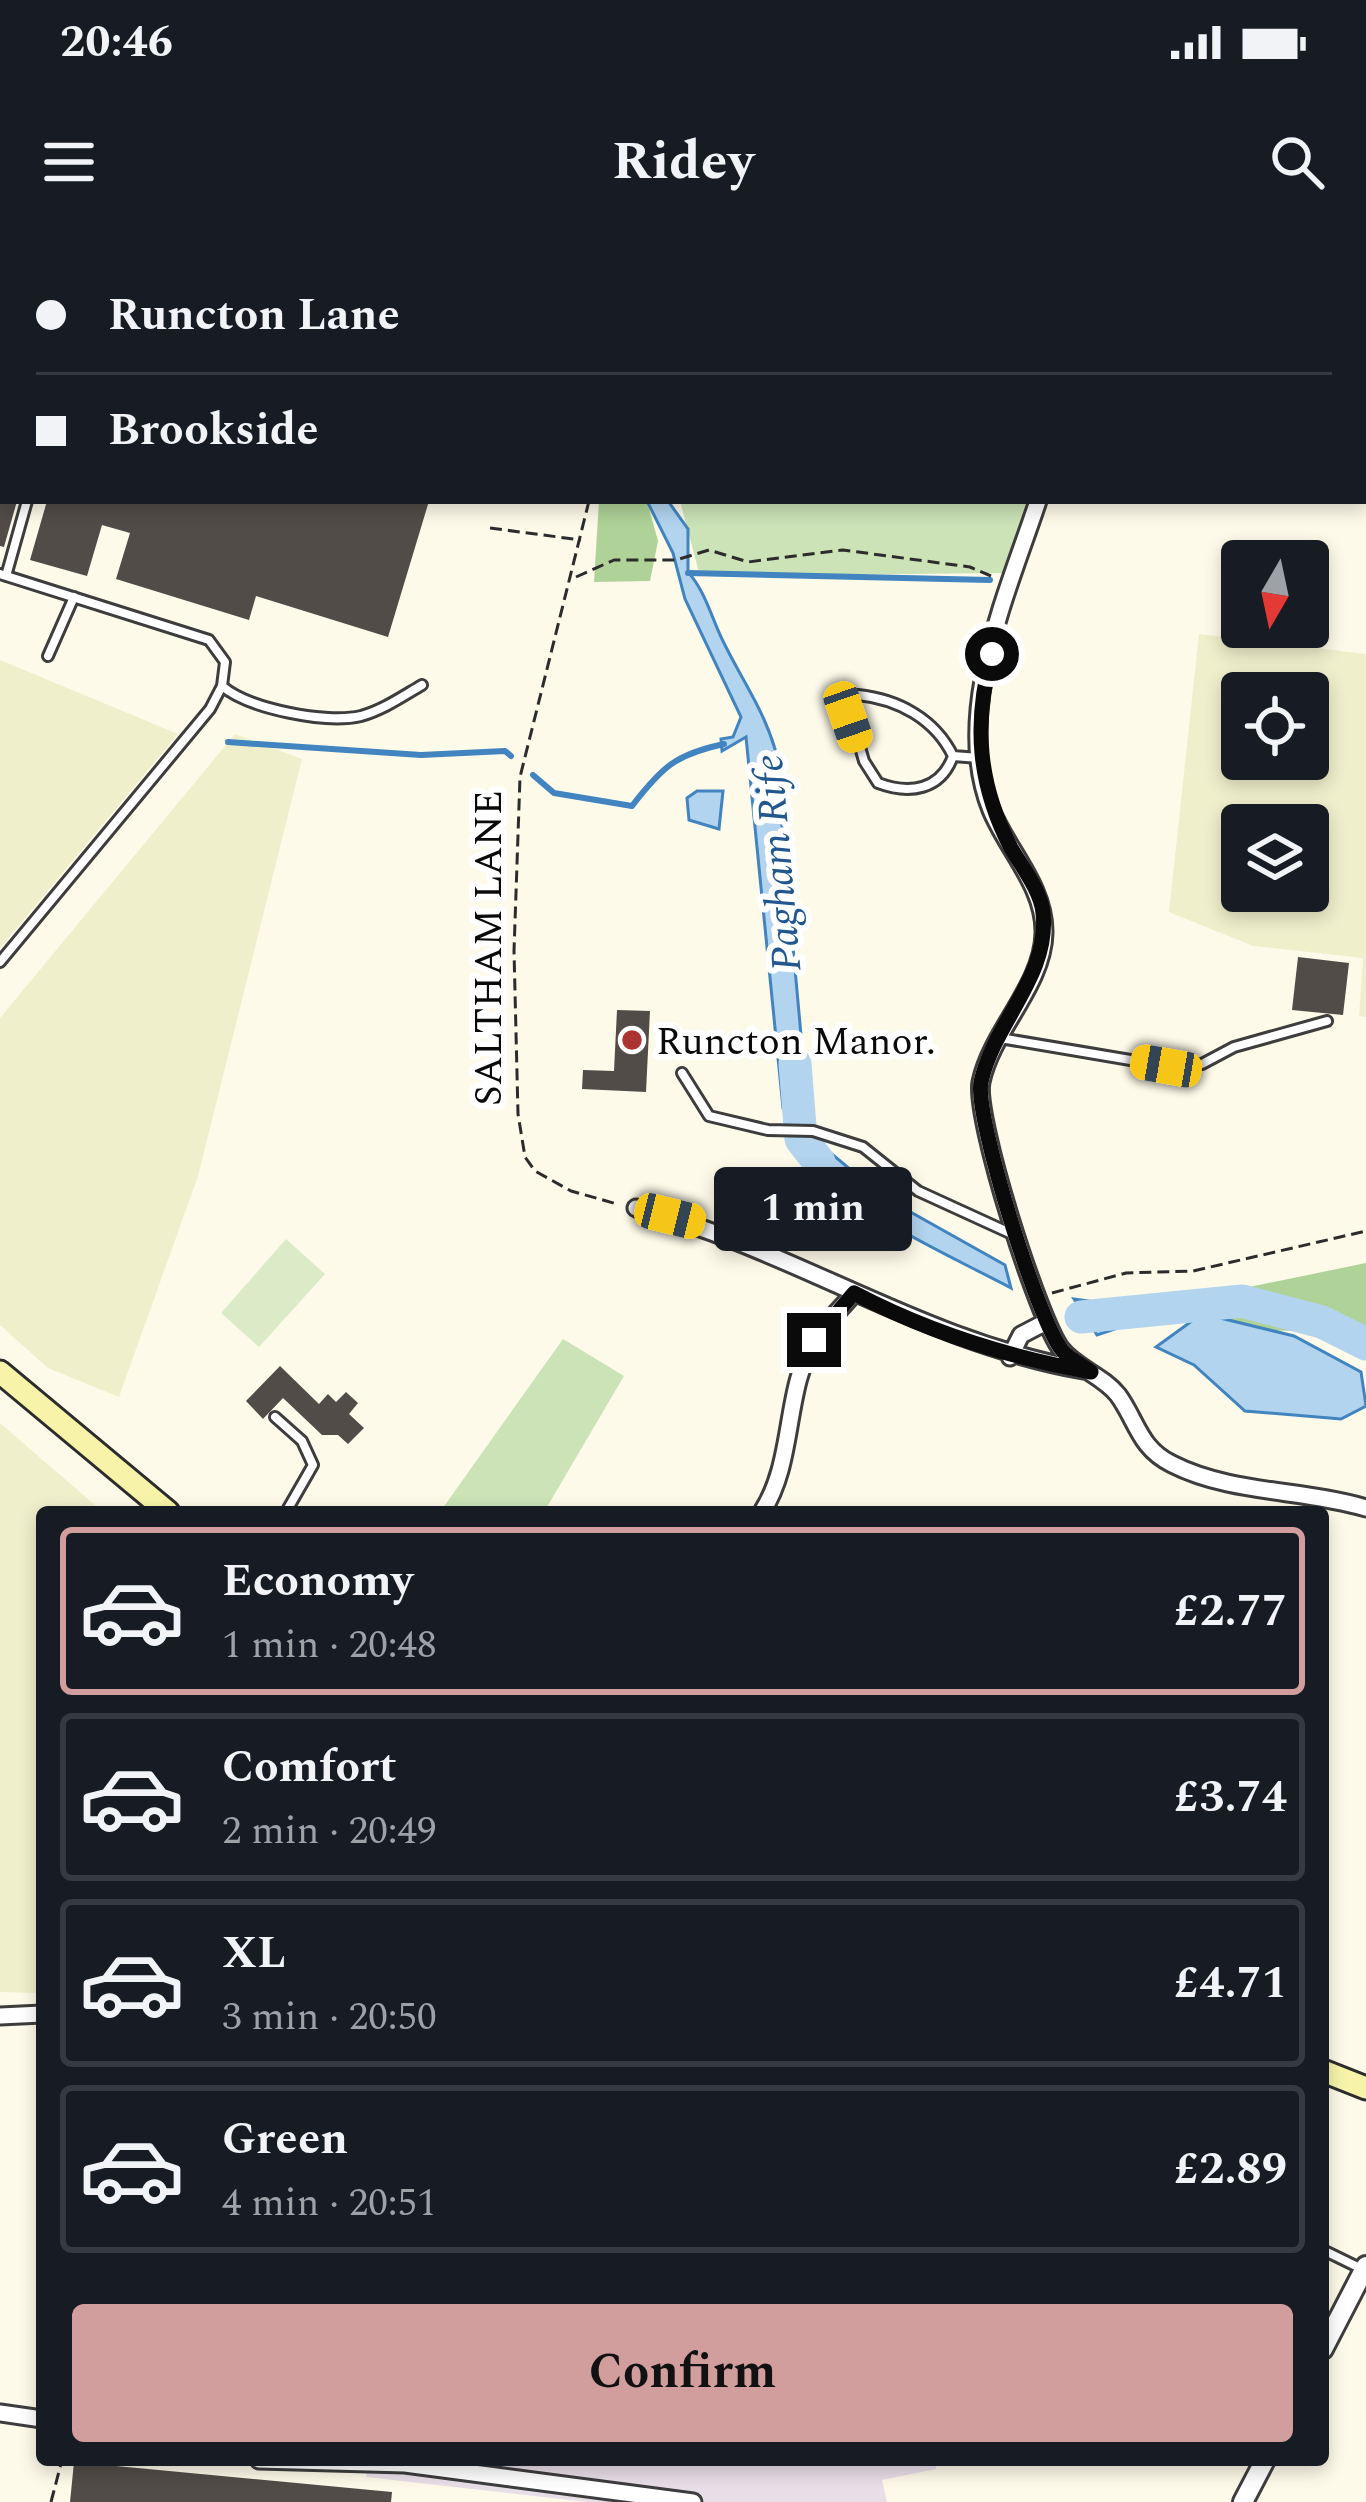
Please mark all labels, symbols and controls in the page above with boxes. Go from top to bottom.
text: 20:46 [60,8,173,77]
text: Ridey [612,121,754,203]
icon: menu [36,129,102,195]
icon: search [1264,129,1330,195]
text: Runcton Lane [108,281,400,350]
text: Brookside [108,396,318,465]
north arrow [1221,540,1329,648]
map controls [1221,540,1329,912]
route start [965,627,1019,681]
button: locate [1221,672,1329,780]
car [819,677,877,757]
water label: Pagham Rife [738,751,819,974]
street label: SALTHAM LANE [460,790,519,1106]
button: layers [1221,804,1329,912]
place label: Runcton Manor. [656,1013,936,1072]
marker: Runcton Manor. [619,1027,645,1053]
car [1127,1042,1205,1090]
callout: 1 min [715,1166,913,1250]
text: 1 min [761,1179,865,1238]
car [631,1190,709,1242]
route end [787,1313,841,1367]
text: Economy [222,1547,413,1616]
icon: car [78,1557,186,1665]
text: £2.77 [1174,1577,1287,1646]
text: 1 min · 20:48 [222,1616,437,1675]
text: Comfort [222,1733,397,1802]
icon: car [78,1743,186,1851]
text: £3.74 [1174,1763,1287,1832]
text: 2 min · 20:49 [222,1802,437,1861]
text: XL [222,1919,286,1988]
icon: car [78,1929,186,2037]
text: £4.71 [1174,1949,1287,2018]
text: 3 min · 20:50 [222,1988,437,2047]
text: Green [222,2105,348,2174]
icon: car [78,2115,186,2223]
text: £2.89 [1174,2135,1287,2204]
text: 4 min · 20:51 [222,2174,437,2233]
button: Confirm [72,2304,1293,2442]

